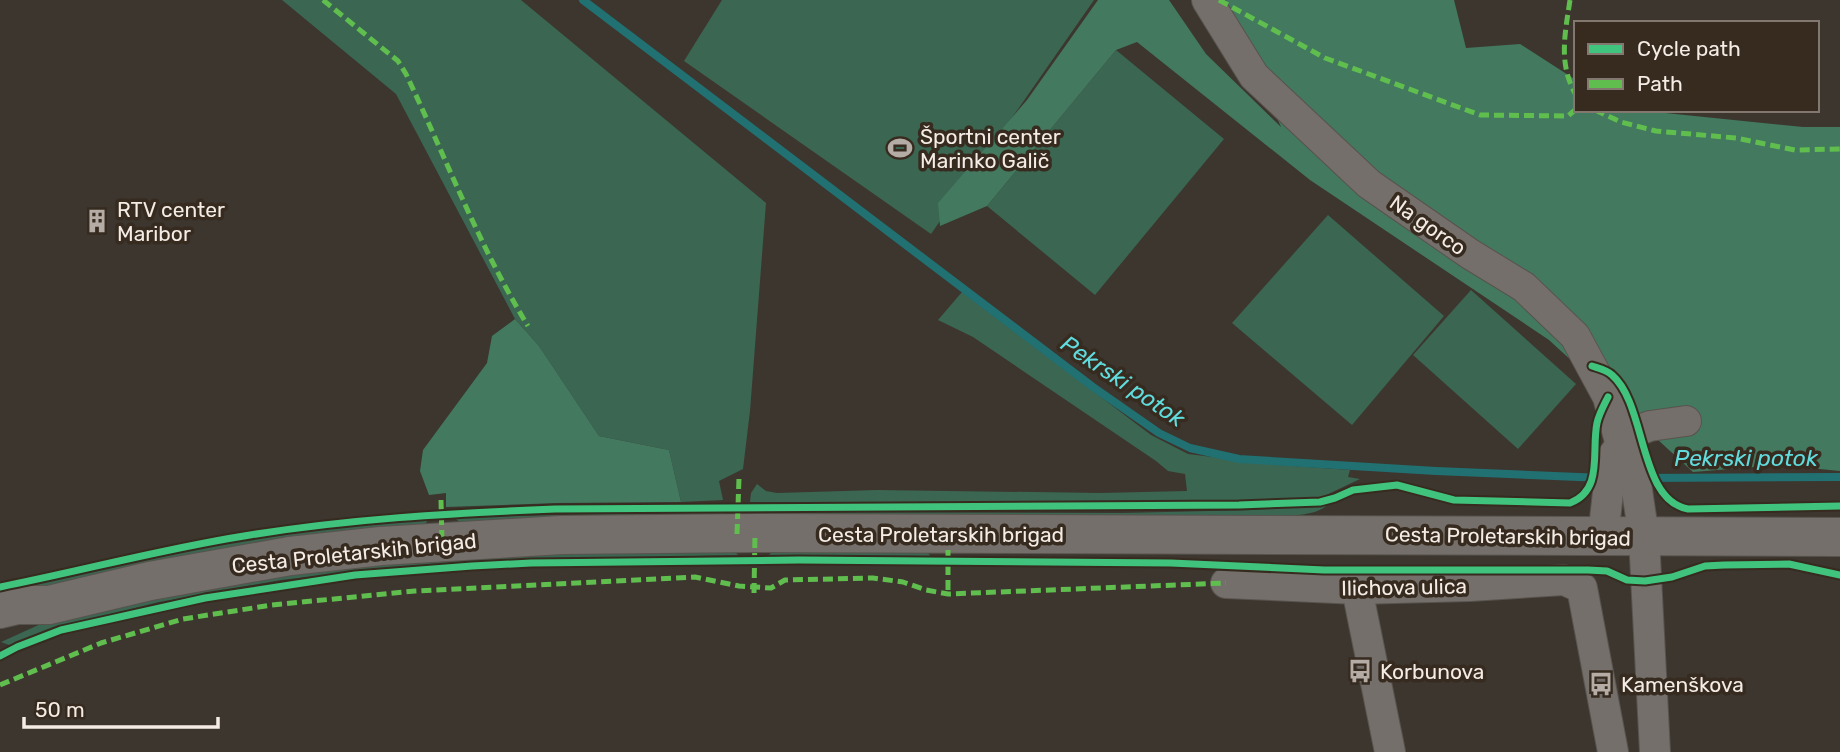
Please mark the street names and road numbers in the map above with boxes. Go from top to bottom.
street label: Na gorco [1385,190,1471,260]
street label: Cesta Proletarskih brigad [1385,521,1631,551]
street label: Cesta Proletarskih brigad [818,522,1064,547]
street label: Cesta Proletarskih brigad [230,528,478,578]
street label: Ilichova ulica [1341,573,1467,601]

